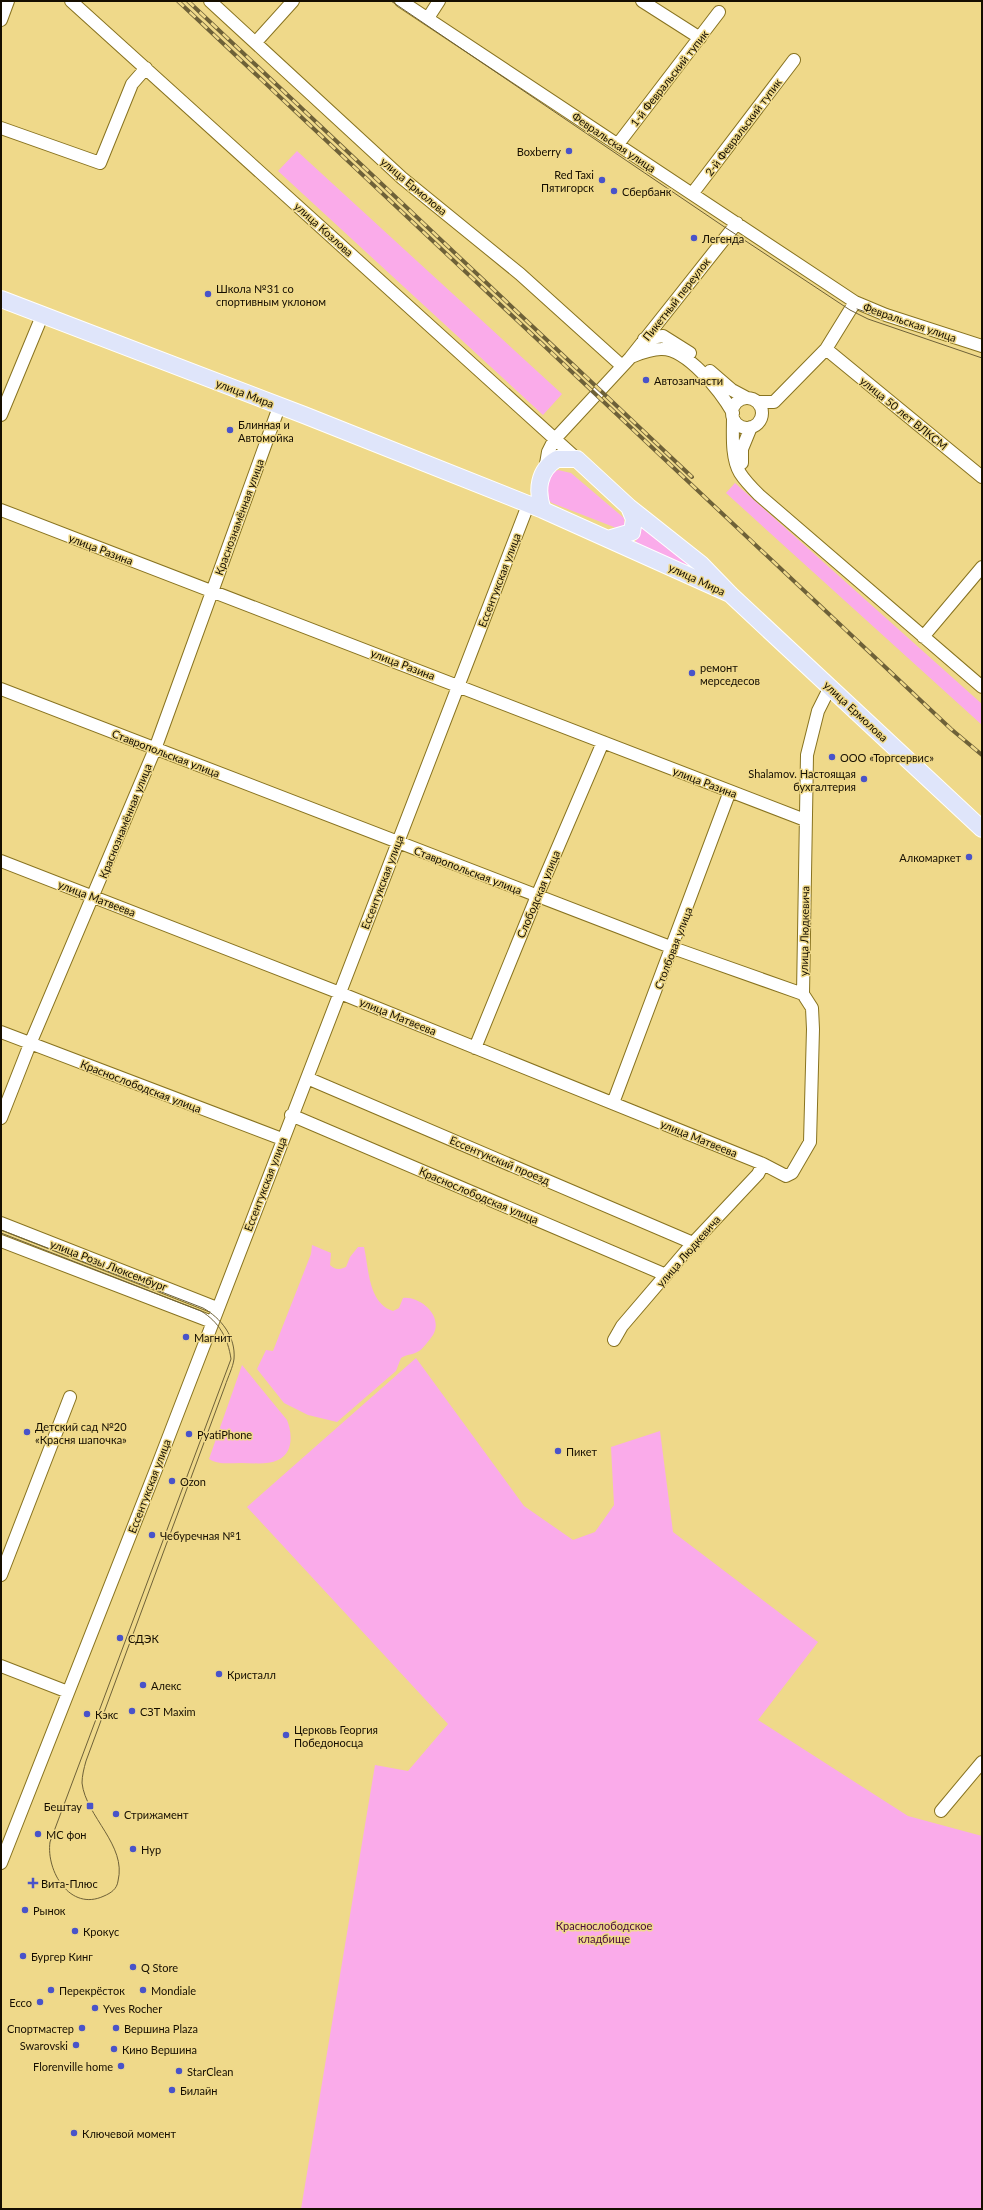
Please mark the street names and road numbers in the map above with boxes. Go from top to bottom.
street label: 1-й Февральский тупик [627,27,711,129]
street label: 2-й Февральский тупик [702,75,784,178]
street label: Февральская улица [570,109,658,175]
street label: улица Ермолова [378,154,450,218]
street label: улица Козлова [292,199,356,259]
street label: Пикетный переулок [640,255,713,343]
street label: Февральская улица [862,300,958,344]
street label: улица 50 лет ВЛКСМ [858,374,950,452]
street label: улица Мира [214,376,276,410]
street label: Краснознамённая улица [212,457,266,577]
street label: улица Разина [67,531,135,567]
street label: Ессентукская улица [475,531,523,629]
street label: улица Мира [667,560,727,598]
street label: улица Разина [369,646,437,682]
street label: улица Ермолова [821,678,891,744]
street label: Ставропольская улица [110,726,222,780]
street label: Краснознамённая улица [96,762,154,880]
street label: улица Разина [671,764,739,800]
street label: Ессентукская улица [358,833,406,931]
street label: Ставропольская улица [412,843,524,897]
street label: Слободская улица [514,848,562,940]
street label: улица Матвеева [56,877,138,919]
street label: улица Людкевича [797,886,811,976]
street label: Столбовая улица [651,905,695,991]
street label: улица Матвеева [358,995,438,1037]
street label: Краснослободская улица [79,1057,203,1115]
street label: улица Матвеева [659,1117,739,1159]
street label: Ессентукский проезд [448,1133,552,1187]
street label: Ессентукская улица [241,1135,289,1233]
street label: Краснослободская улица [417,1164,541,1226]
street label: улица Людкевича [654,1213,722,1289]
street label: улица Розы Люксембург [49,1237,170,1294]
street label: Ессентукская улица [125,1437,173,1535]

